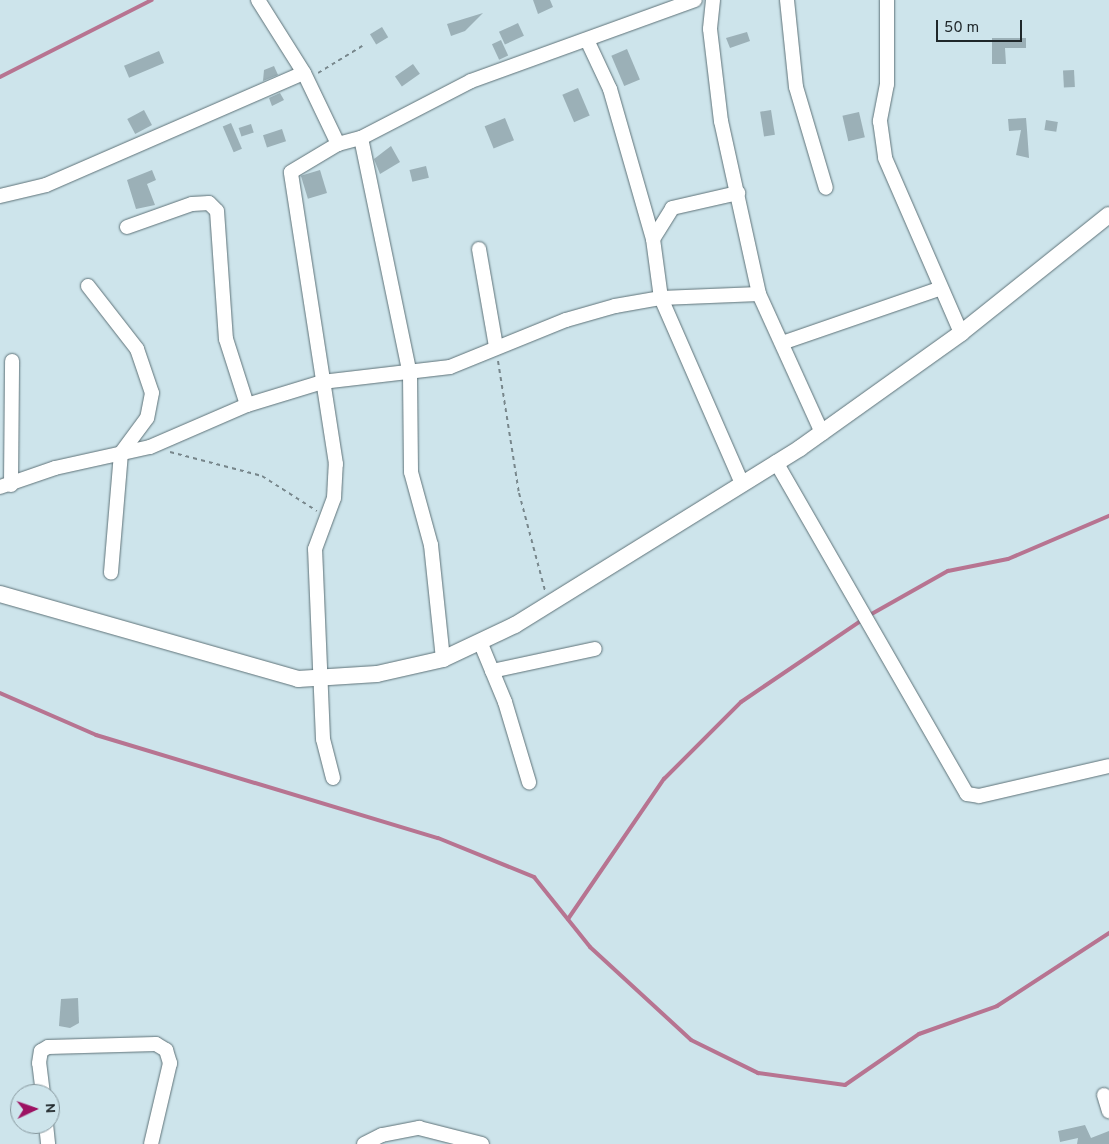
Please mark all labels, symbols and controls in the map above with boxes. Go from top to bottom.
scale bar [939,10,1025,42]
text: 50 m [944,19,979,38]
north arrow [10,1084,60,1134]
text: N [41,1103,58,1114]

